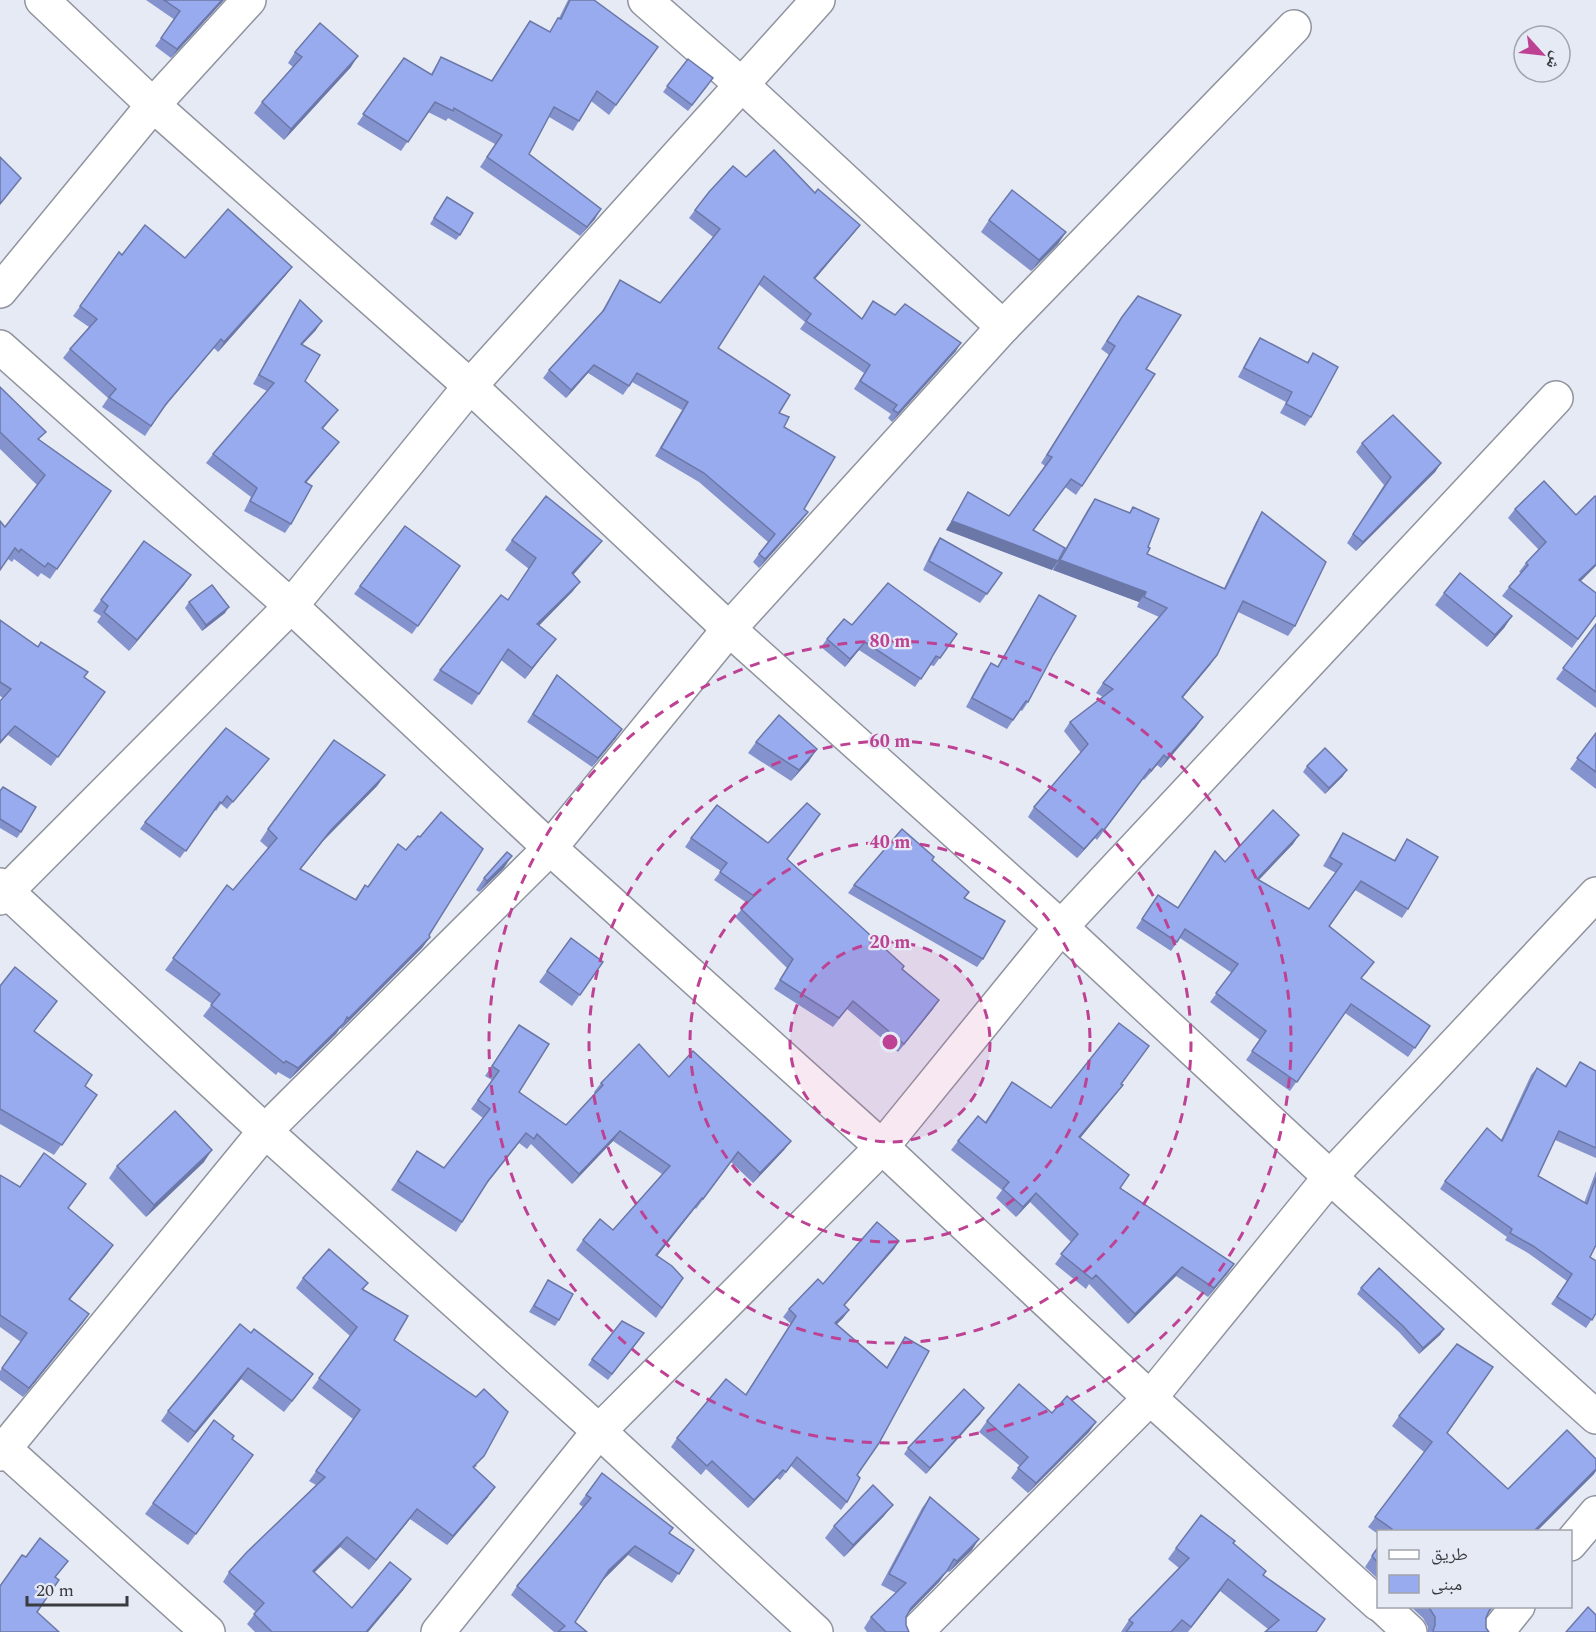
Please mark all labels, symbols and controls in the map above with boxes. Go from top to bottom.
north arrow [1512,24,1572,84]
text: ش [1540,47,1569,73]
text: 80 m [870,628,910,655]
text: 60 m [870,728,910,755]
text: 40 m [870,829,910,856]
text: 20 m [870,929,910,956]
centre of rings [880,1032,900,1052]
legend [1377,1530,1572,1608]
text: طريق [1431,1541,1468,1568]
scale bar [27,1569,128,1607]
text: مبنى [1431,1571,1462,1598]
text: 20 m [36,1577,74,1604]

